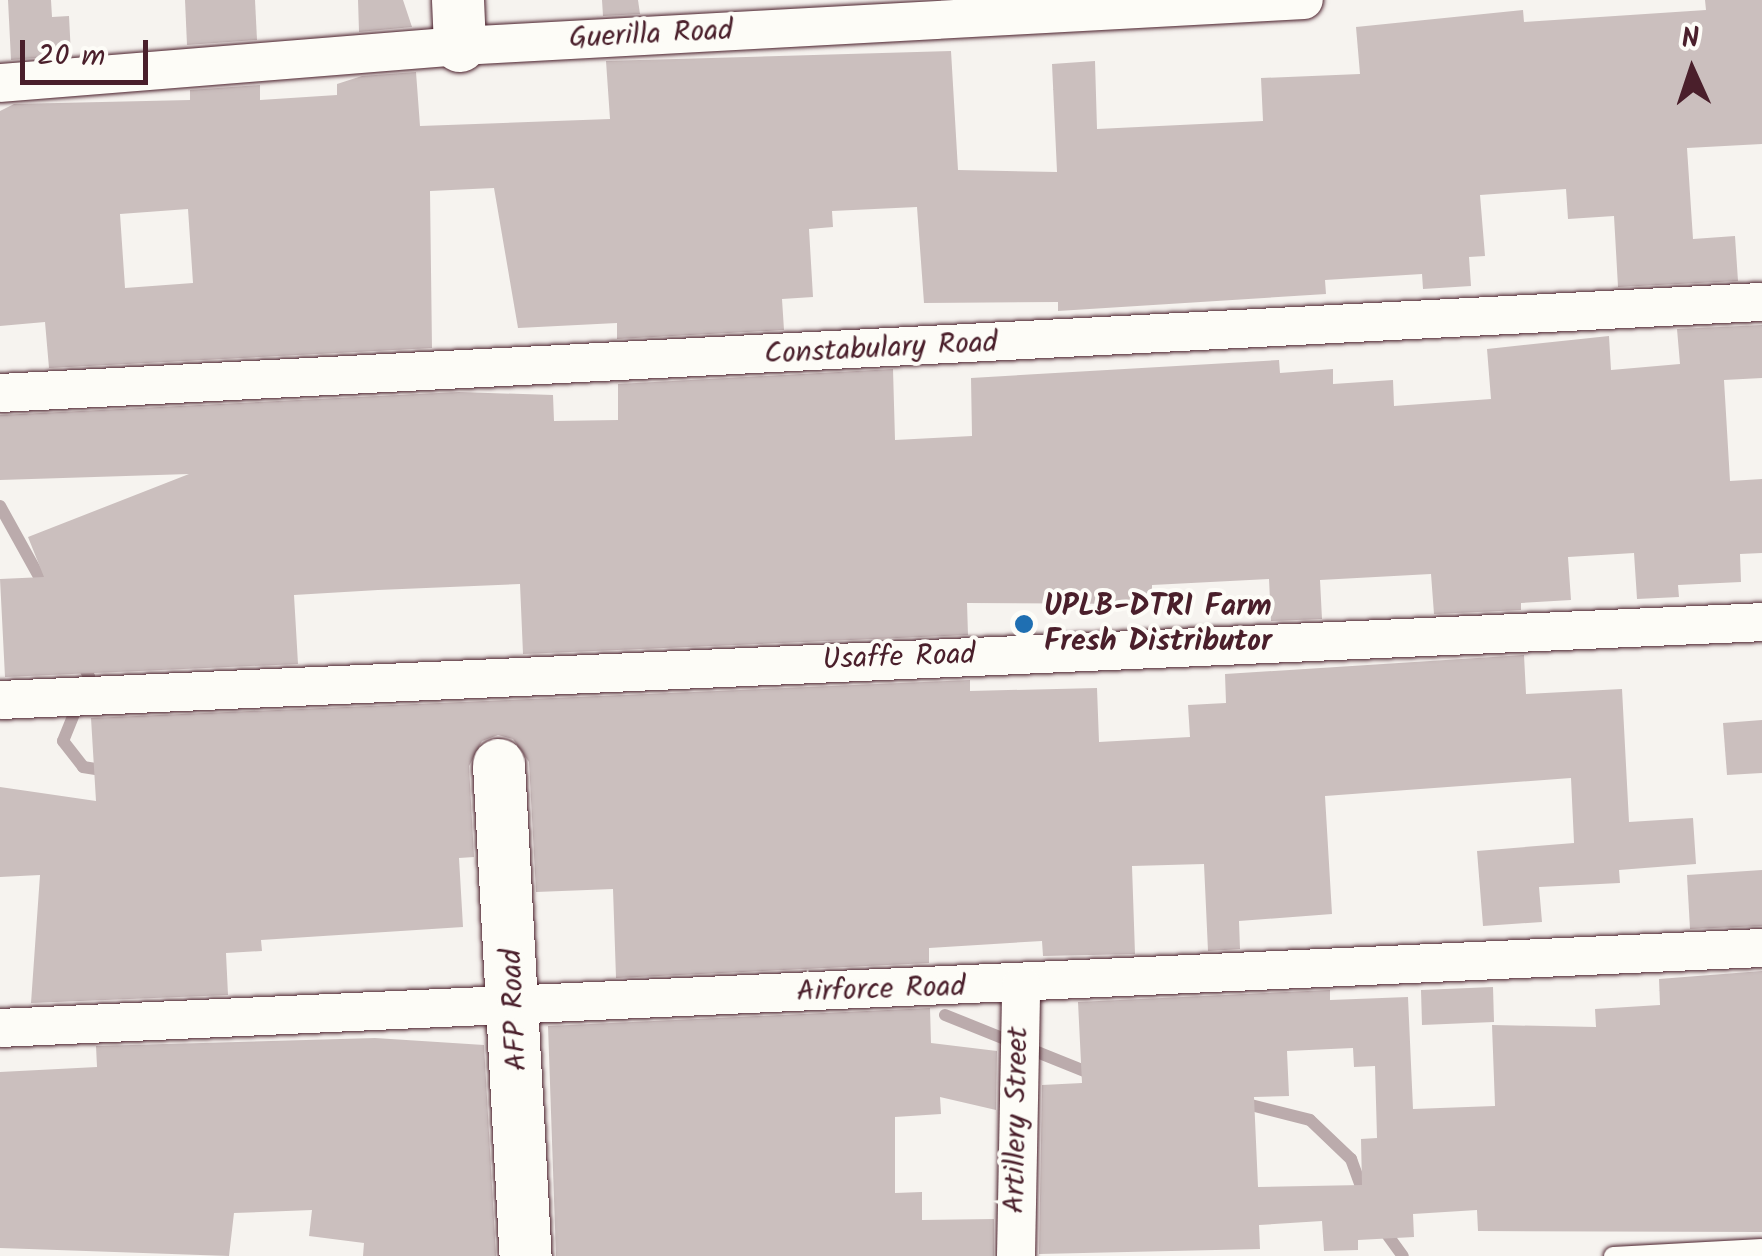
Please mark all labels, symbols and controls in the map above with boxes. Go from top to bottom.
street label: Guerilla Road [568,13,734,57]
text: N [1680,17,1700,62]
scale bar [25,20,152,82]
north arrow [1642,20,1742,120]
text: 20 m [37,33,105,81]
street label: Constabulary Road [763,325,999,373]
place label: UPLB-DTRI Farm Fresh Distributor [1044,589,1272,660]
marker: UPLB-DTRI Farm Fresh Distributor [1013,613,1035,635]
street label: Usaffe Road [822,637,976,679]
street label: AFP Road [494,948,536,1072]
street label: Airforce Road [796,969,966,1011]
street label: Artillery Street [997,1026,1037,1214]

